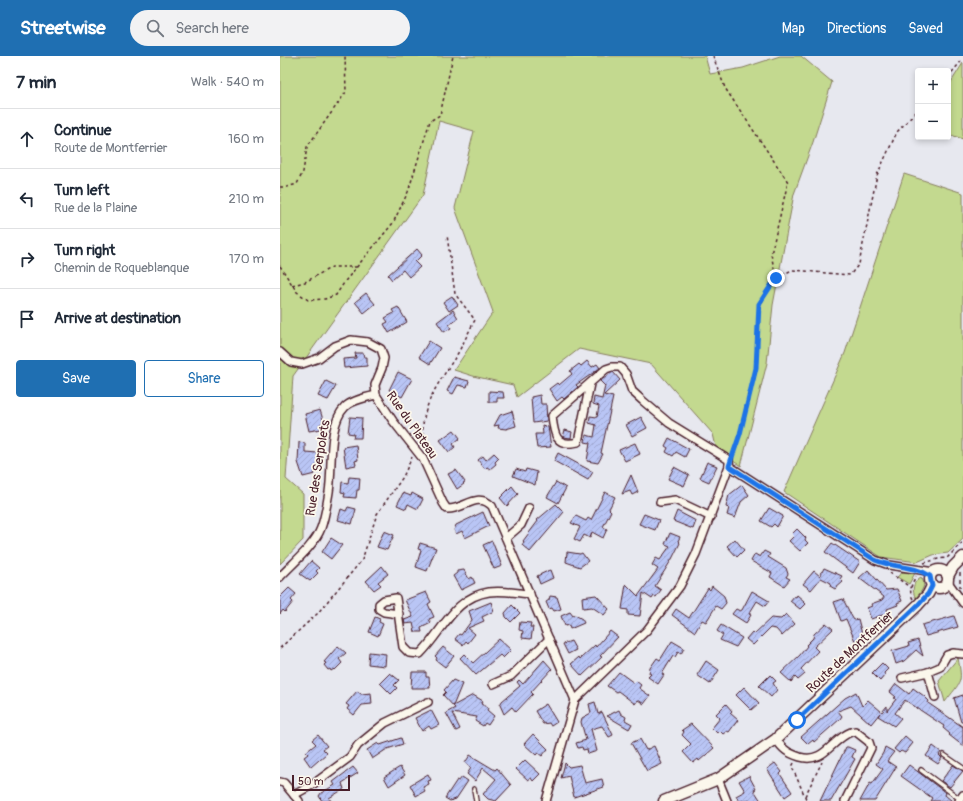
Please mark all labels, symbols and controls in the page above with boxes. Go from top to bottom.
search box [130,10,410,46]
text: Streetwise [20,16,106,40]
icon: search [144,17,166,39]
text: Search here [176,19,249,38]
text: Map [782,20,805,37]
text: Directions [827,20,886,37]
text: Saved [908,20,943,37]
map controls [915,68,951,140]
button: + [915,68,951,104]
text: 7 min [16,72,56,93]
text: Walk · 540 m [191,74,264,90]
button: − [915,104,951,140]
text: Continue [54,121,112,140]
icon: ahead [16,128,38,150]
text: 160 m [228,131,264,147]
text: Route de Montferrier [54,140,167,156]
text: Turn left [54,181,110,200]
icon: left [16,188,38,210]
text: 210 m [228,191,264,207]
text: Rue de la Plaine [54,200,137,216]
text: Turn right [54,241,115,260]
icon: right [16,248,38,270]
text: 170 m [229,251,264,267]
text: Chemin de Roqueblanque [54,260,189,276]
route end [767,269,785,287]
icon: arrive [16,308,38,330]
text: Arrive at destination [54,309,181,328]
button: Save [16,360,136,397]
button: Share [144,360,264,397]
street label: Rue du Plateau [383,388,441,462]
street label: Rue des Serpolets [303,419,334,517]
street label: Route de Montferrier [803,607,897,697]
route start [788,711,806,729]
scale bar [292,773,350,792]
text: 50 m [298,775,324,788]

